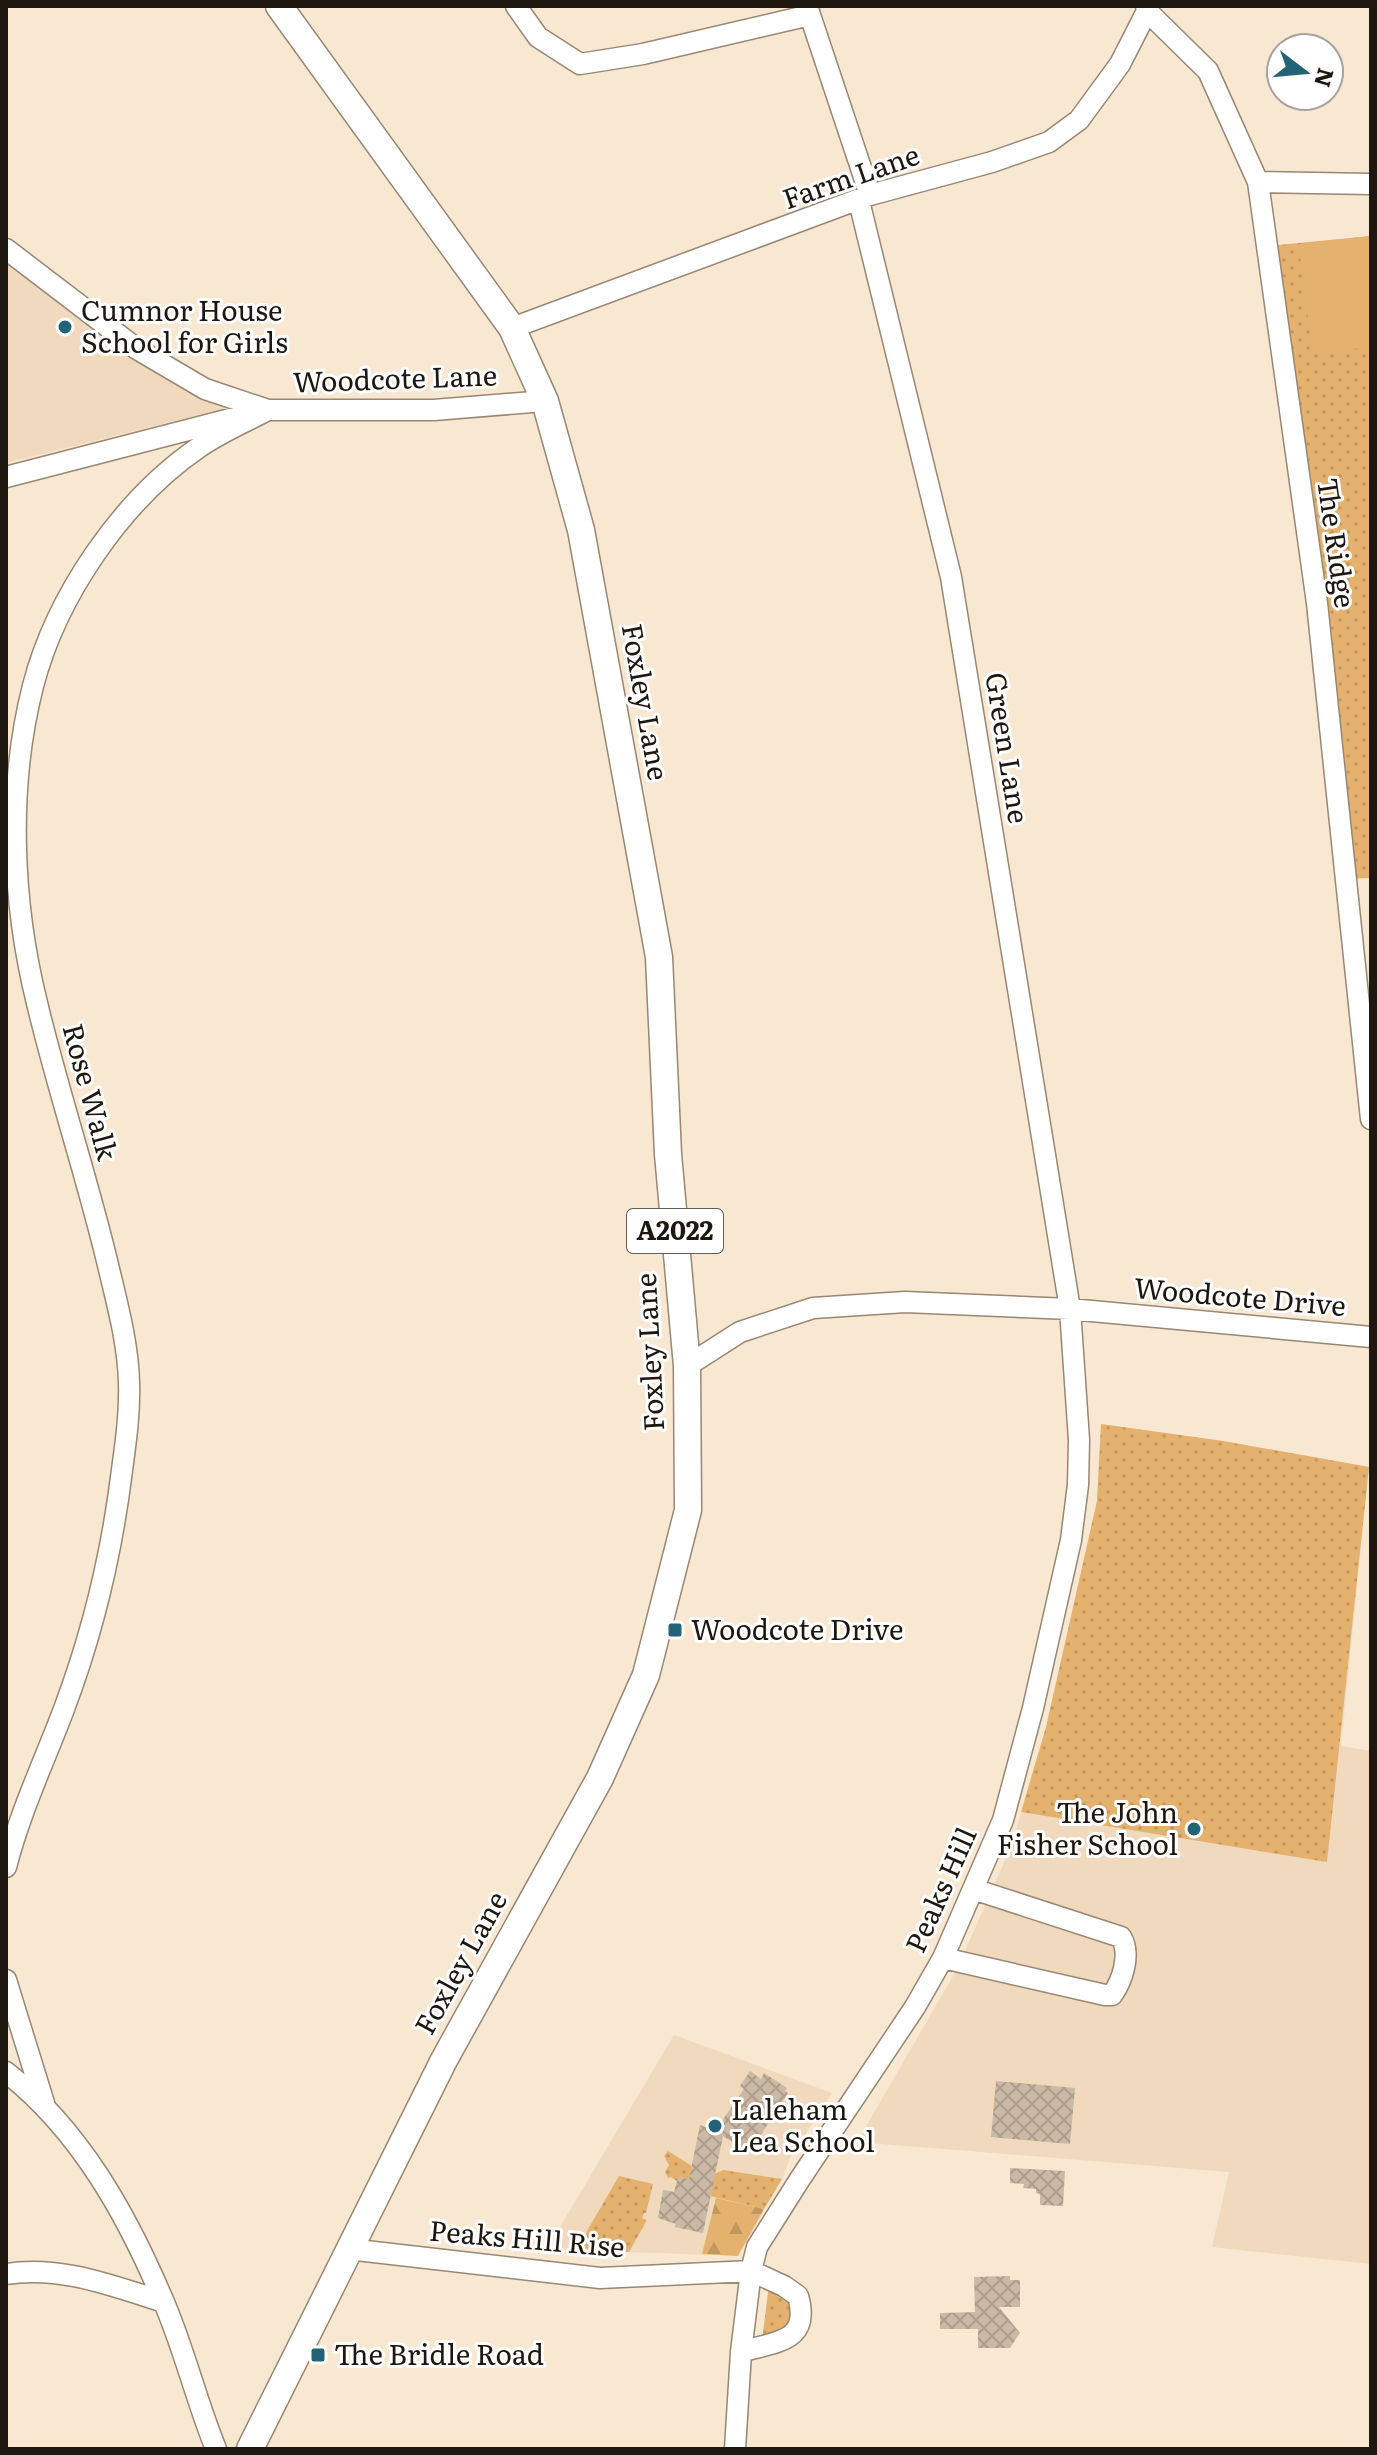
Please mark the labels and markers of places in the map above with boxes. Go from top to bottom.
place label: Cumnor House School for Girls [81,288,288,362]
marker: Cumnor House School for Girls [56,318,74,336]
place label: Woodcote Drive [691,1607,903,1649]
marker: Woodcote Drive [666,1621,684,1639]
place label: The John Fisher School [997,1790,1178,1864]
marker: The John Fisher School [1185,1820,1203,1838]
place label: Laleham Lea School [731,2087,875,2161]
marker: Laleham Lea School [706,2117,724,2135]
place label: The Bridle Road [334,2332,544,2374]
marker: The Bridle Road [309,2346,327,2364]

